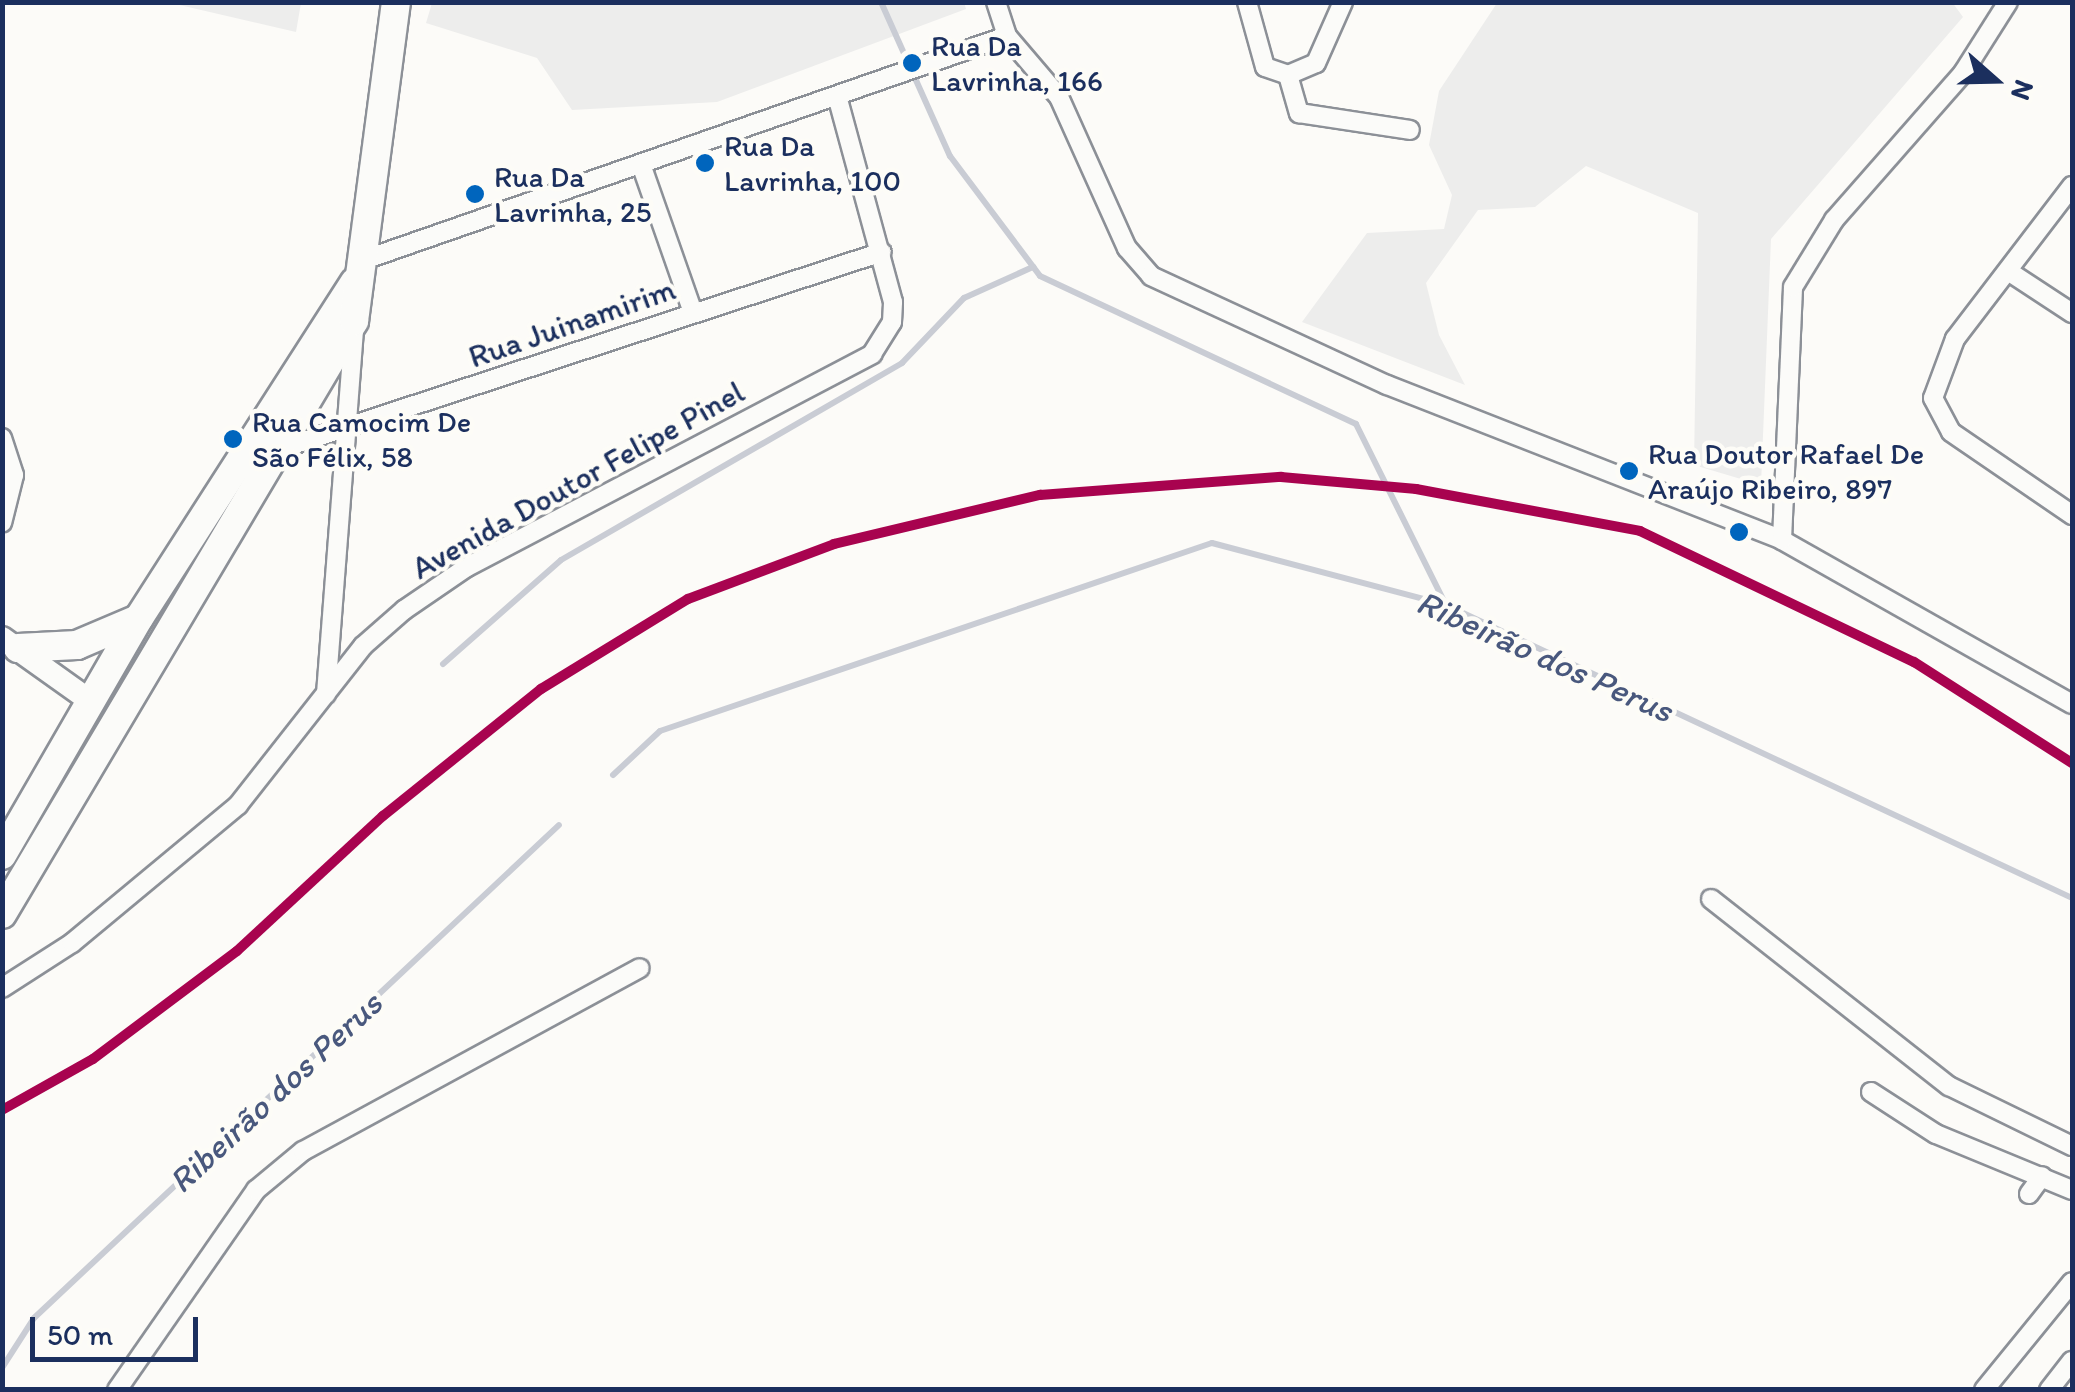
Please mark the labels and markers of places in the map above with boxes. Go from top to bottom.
place label: Rua Da Lavrinha, 166 [931,28,1103,98]
marker: Rua Da Lavrinha, 166 [902,53,922,73]
place label: Rua Da Lavrinha, 100 [724,128,901,198]
marker: Rua Da Lavrinha, 100 [695,153,715,173]
place label: Rua Da Lavrinha, 25 [494,159,652,230]
marker: Rua Da Lavrinha, 25 [465,184,485,204]
place label: Rua Camocim De São Félix, 58 [252,404,471,474]
marker: Rua Camocim De São Félix, 58 [223,429,243,449]
place label: Rua Doutor Rafael De Araújo Ribeiro, 897 [1648,436,1924,506]
marker: Rua Doutor Rafael De Araújo Ribeiro, 897 [1619,461,1639,481]
unlabelled marker [1729,522,1749,542]

